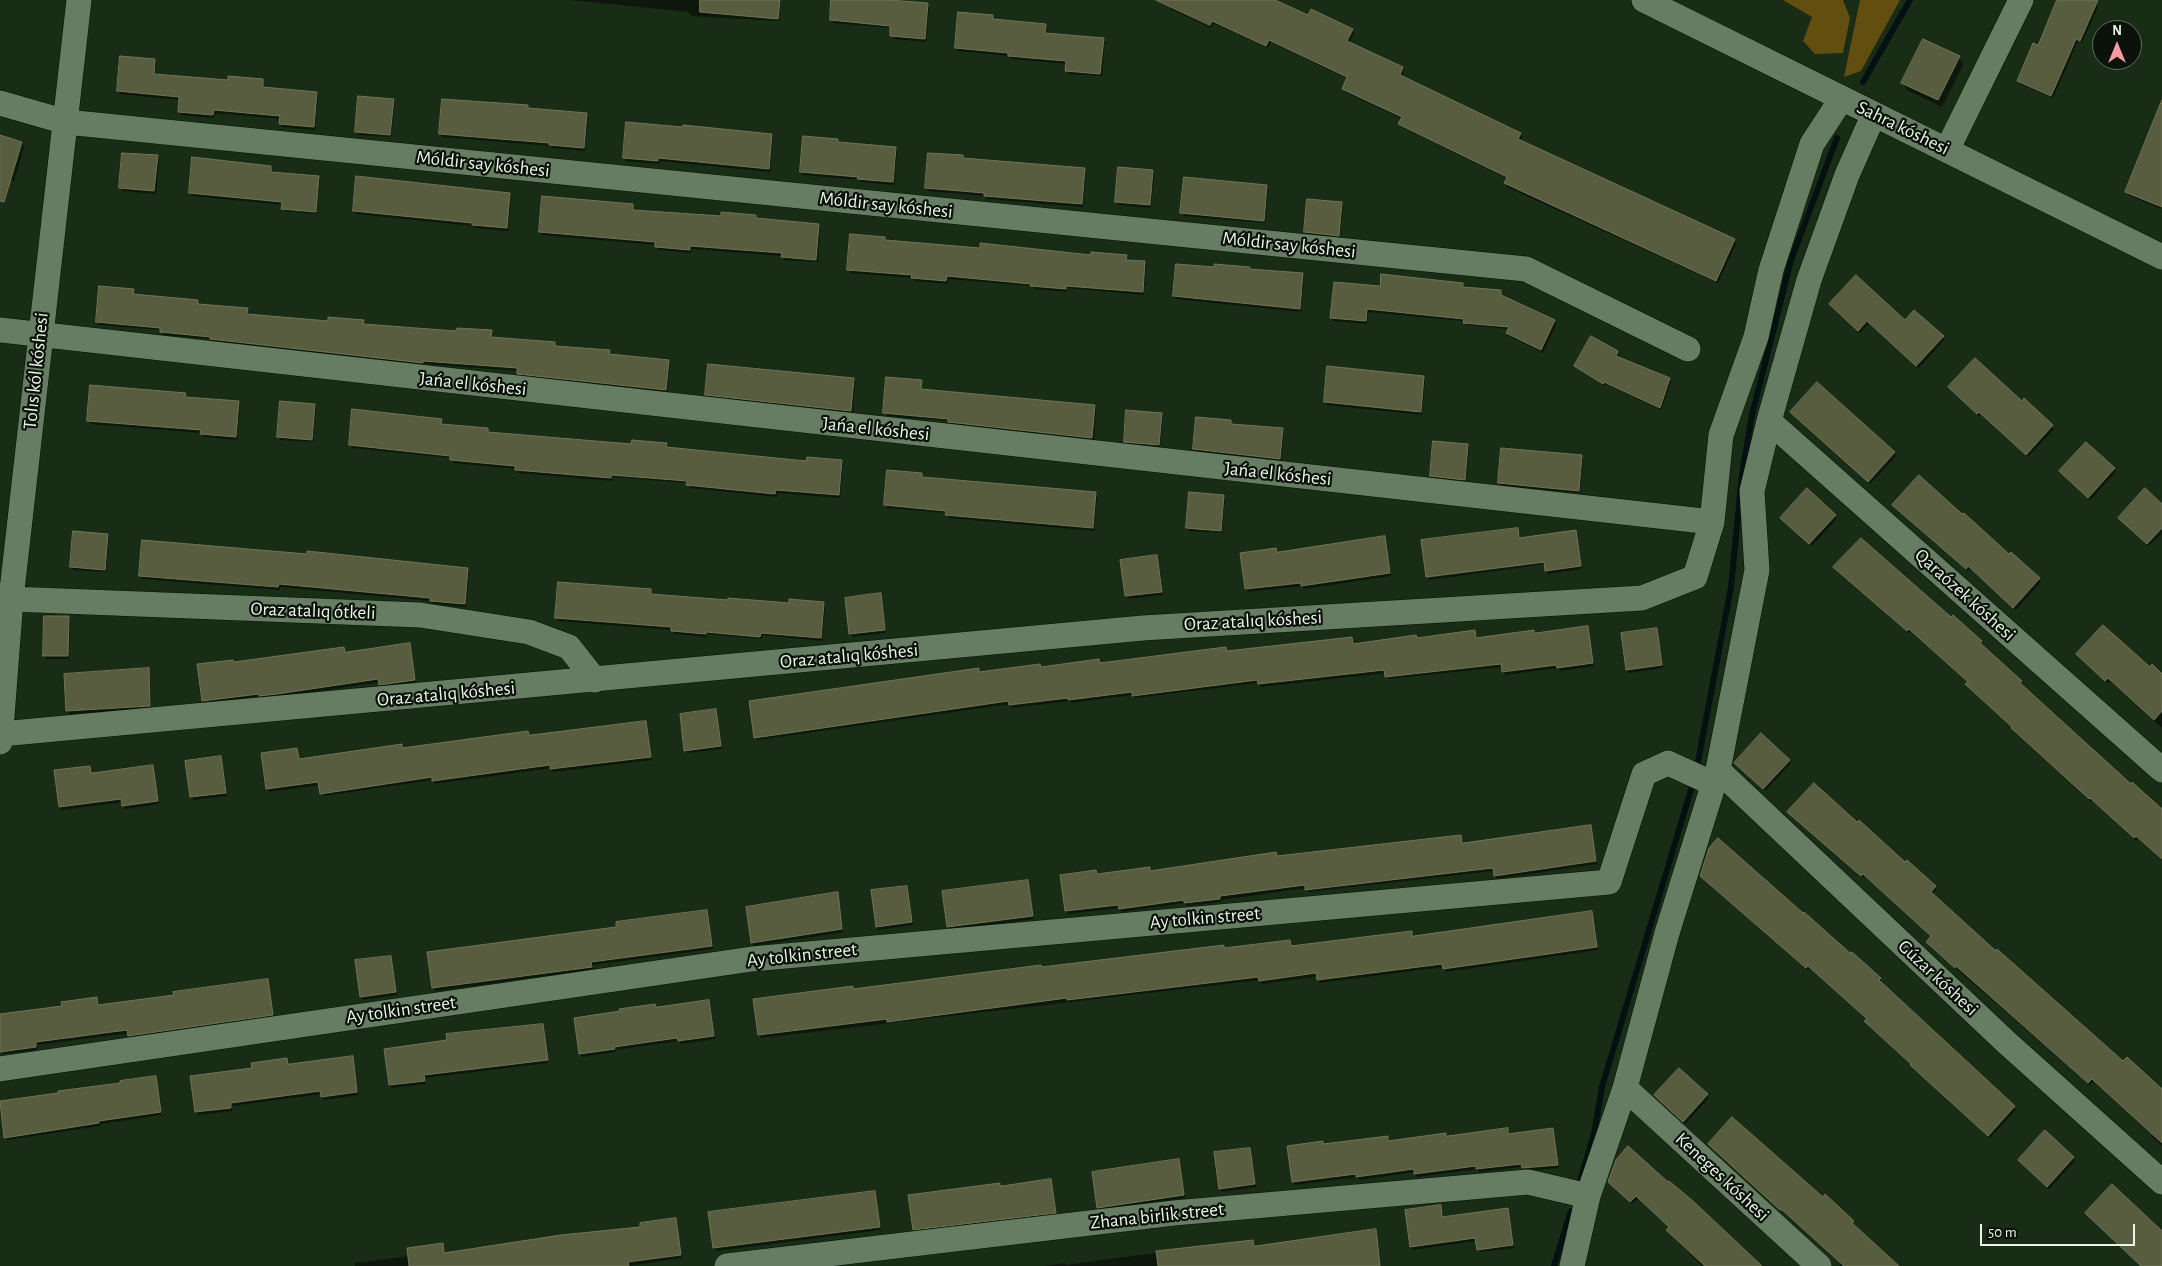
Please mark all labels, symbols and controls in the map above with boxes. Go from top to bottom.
north arrow [2092,20,2142,70]
text: N [2112,24,2122,38]
street label: Sahra kóshesi [1853,96,1953,160]
street label: Móldir say kóshesi [415,146,551,182]
street label: Móldir say kóshesi [818,187,954,223]
street label: Móldir say kóshesi [1221,227,1357,263]
street label: Tolıs kól kóshesi [19,311,53,431]
street label: Jańa el kóshesi [418,367,528,401]
street label: Jańa el kóshesi [821,412,931,446]
street label: Jańa el kóshesi [1223,457,1333,491]
street label: Qaraózek kóshesi [1910,544,2020,646]
street label: Oraz atalıq ótkeli [250,597,376,625]
street label: Oraz atalıq kóshesi [1183,606,1323,636]
street label: Oraz atalıq kóshesi [779,639,919,673]
street label: Oraz atalıq kóshesi [376,677,516,711]
street label: Ay tolkin street [1149,902,1261,934]
street label: Gúzar kóshesi [1893,935,1983,1021]
street label: Ay tolkin street [746,938,858,972]
street label: Ay tolkin street [345,991,457,1029]
street label: Keneges kóshesi [1670,1128,1774,1226]
street label: Zhana birlik street [1089,1198,1225,1234]
scale bar [1982,1214,2137,1246]
text: 50 m [1988,1225,2017,1240]

